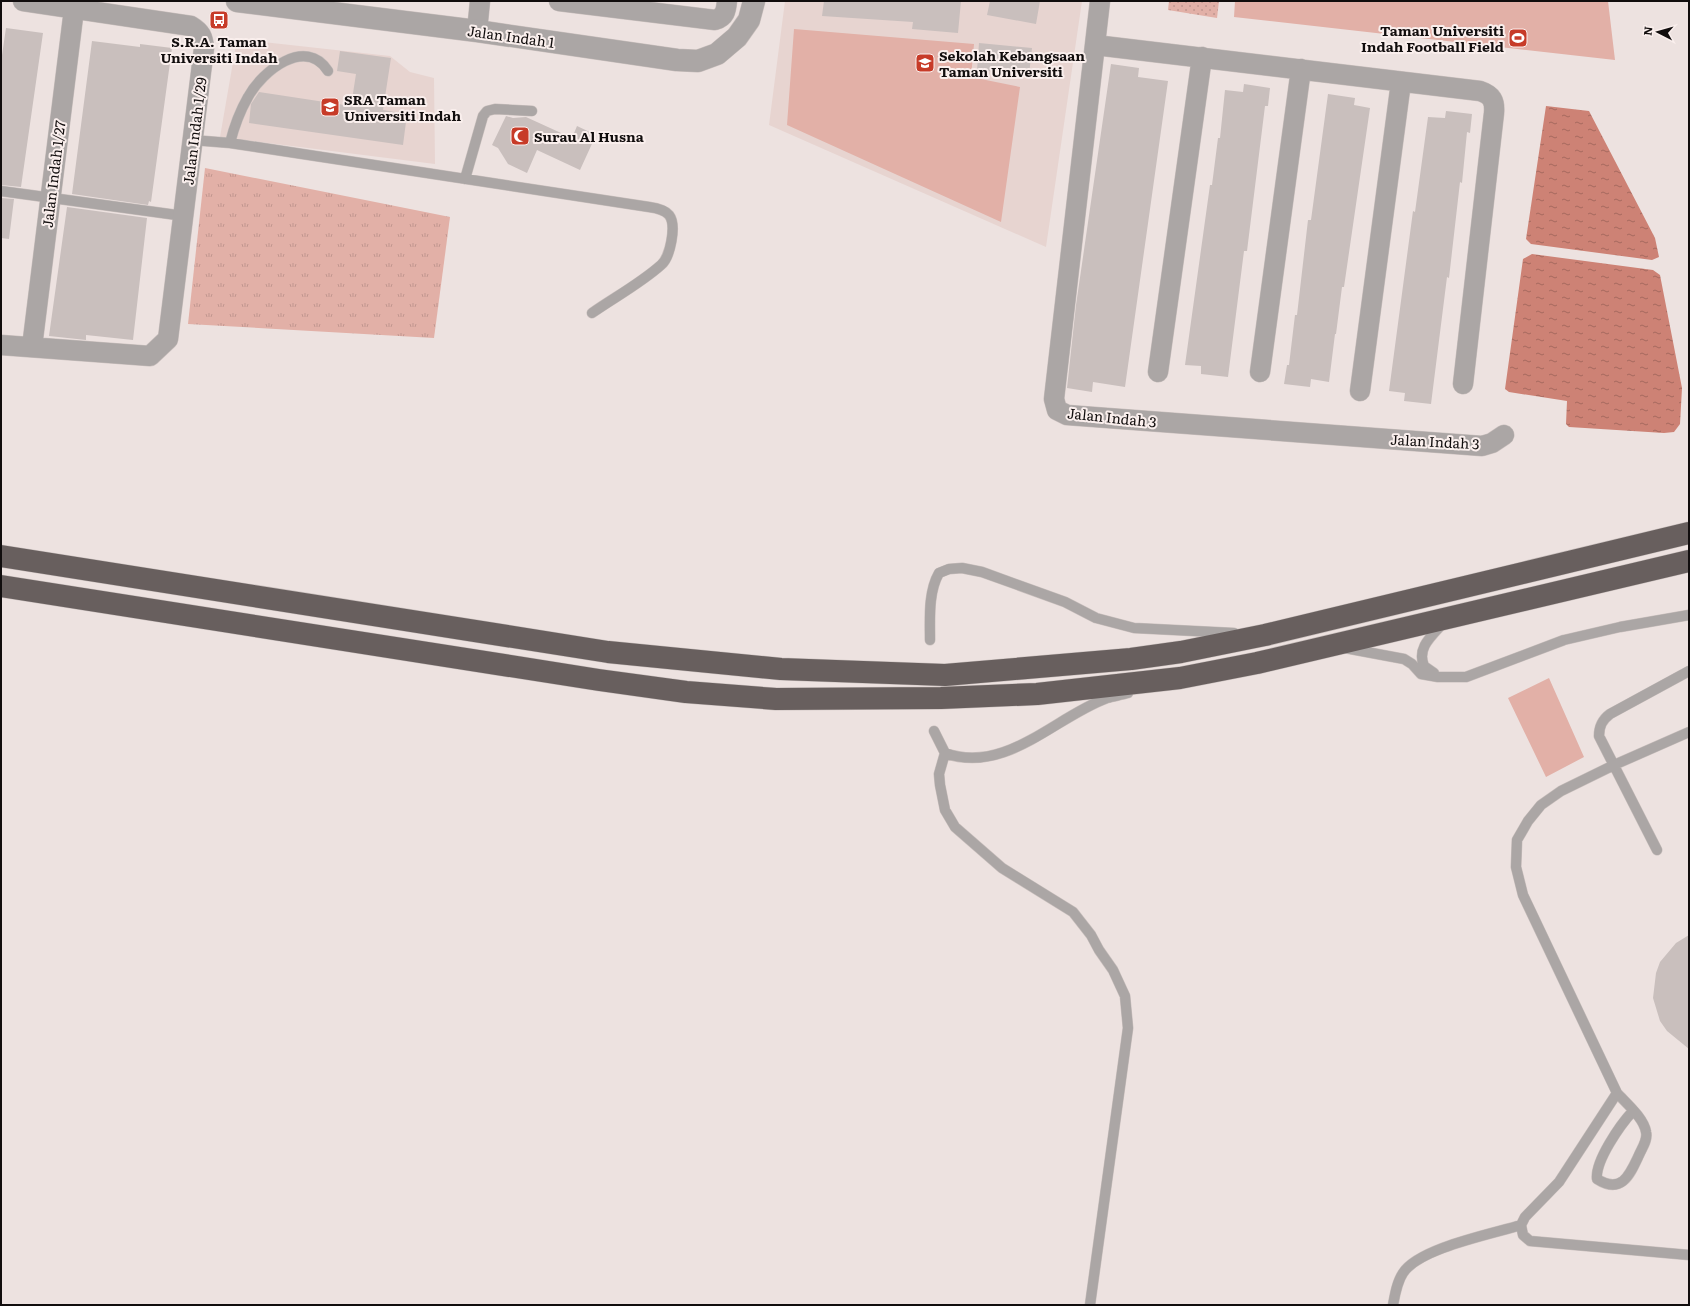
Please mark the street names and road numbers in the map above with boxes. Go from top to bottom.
street label: Jalan Indah 1 [466,20,556,52]
street label: Jalan Indah 1/29 [177,76,211,186]
street label: Jalan Indah 1/27 [37,119,69,229]
street label: Jalan Indah 3 [1066,402,1158,432]
street label: Jalan Indah 3 [1390,429,1480,453]

